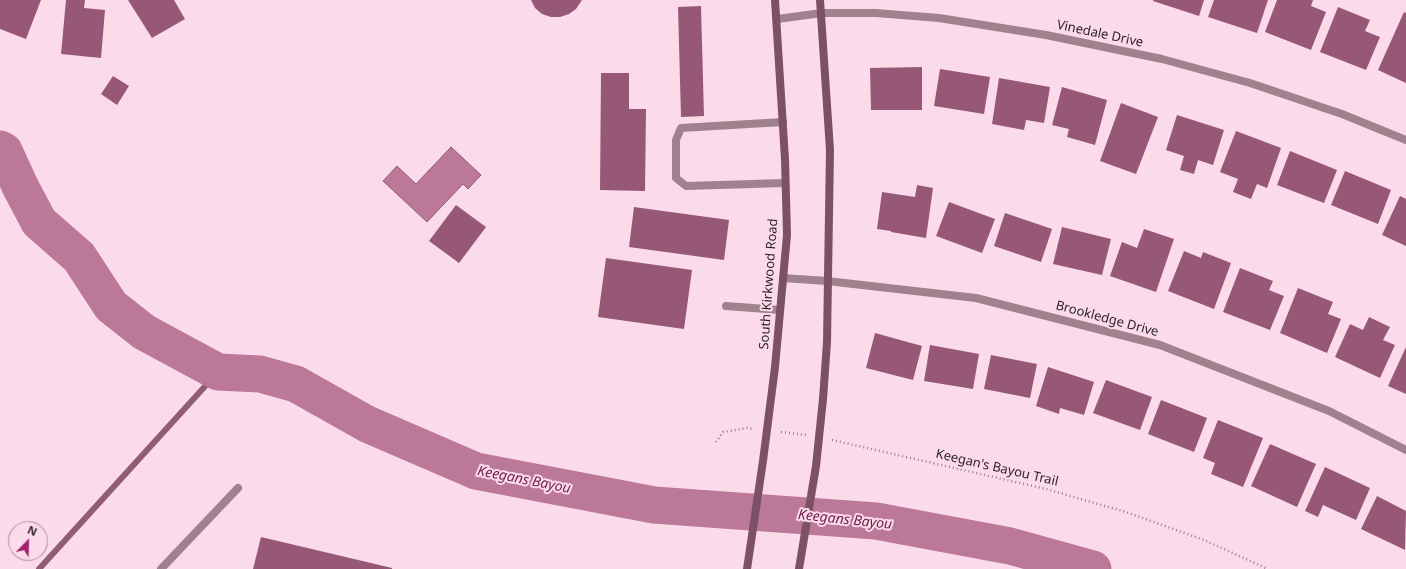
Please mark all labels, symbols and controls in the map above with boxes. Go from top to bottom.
street label: Vinedale Drive [1055,17,1145,51]
street label: South Kirkwood Road [757,218,781,350]
street label: Brookledge Drive [1054,298,1160,340]
street label: Keegan's Bayou Trail [934,446,1060,490]
water label: Keegans Bayou [476,463,572,497]
water label: Keegans Bayou [797,507,893,533]
north arrow [8,521,48,561]
text: N [25,522,40,539]

